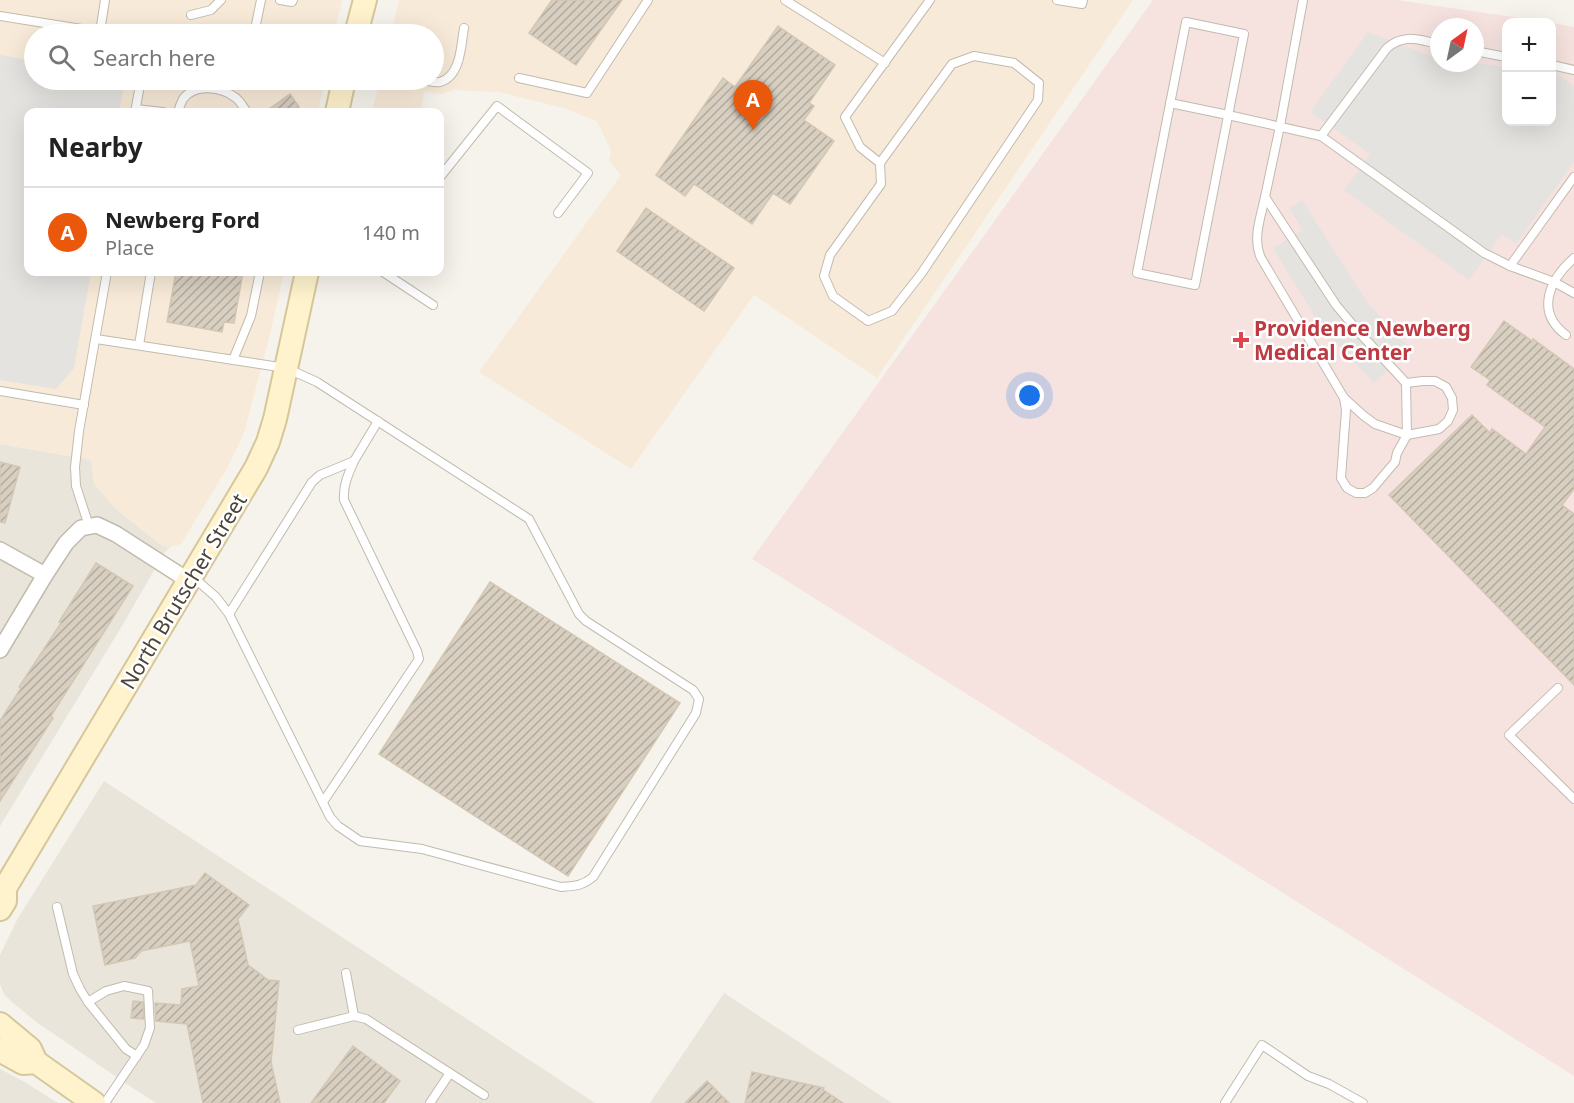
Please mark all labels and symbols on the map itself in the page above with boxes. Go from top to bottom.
north arrow [1430,18,1484,72]
pin: A [734,80,772,130]
place label: Providence Newberg Medical Center [1254,314,1471,366]
marker: Providence Newberg Medical Center [1232,331,1250,349]
your location [1015,381,1044,410]
street label: North Brutscher Street [113,487,253,694]

